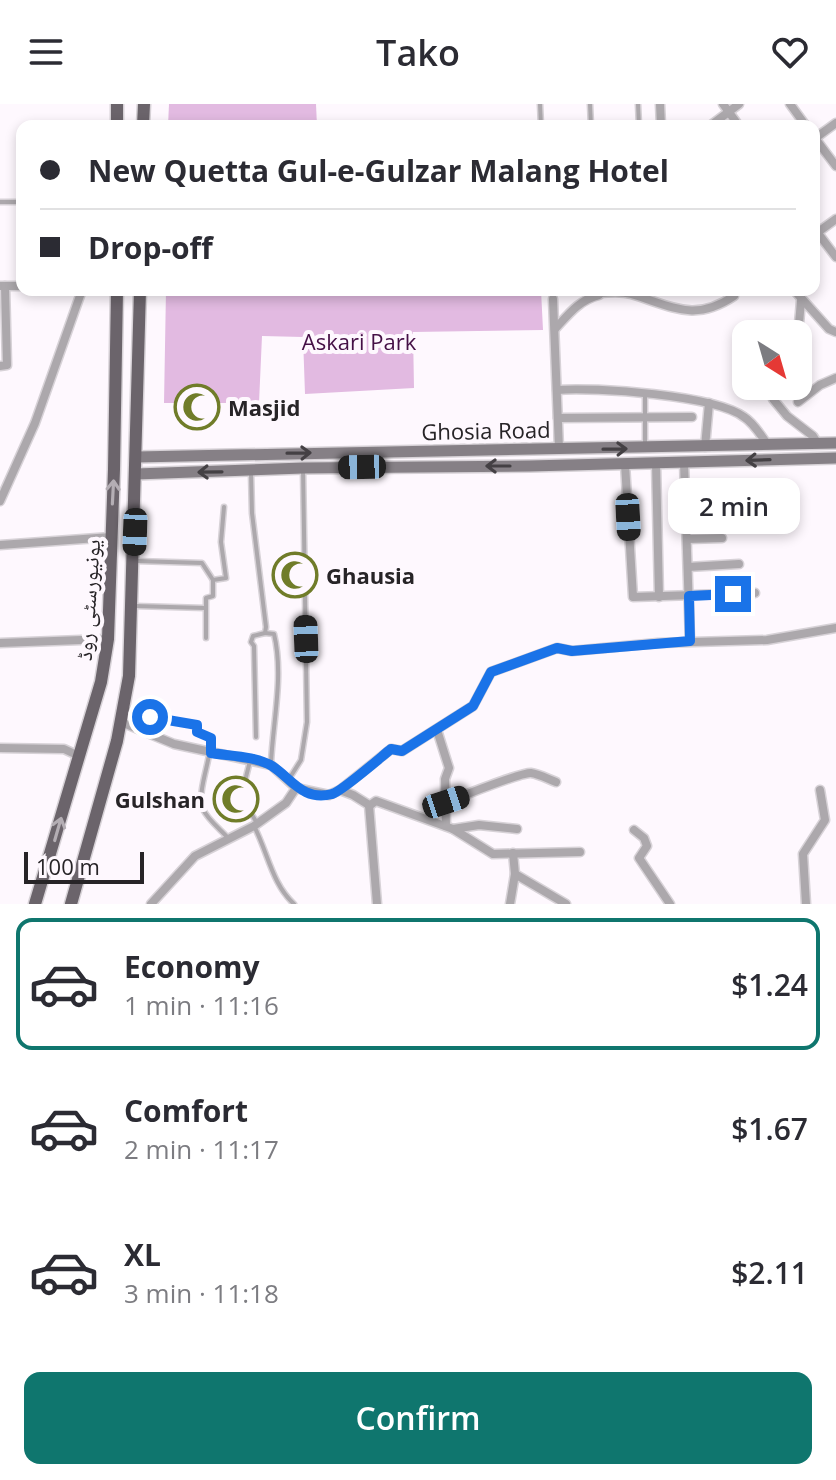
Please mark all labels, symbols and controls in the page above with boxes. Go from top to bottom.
text: Tako [376,28,460,77]
icon: menu [24,30,68,74]
icon: heart [768,30,812,74]
text: New Quetta Gul-e-Gulzar Malang Hotel [88,150,669,191]
text: Drop-off [88,227,213,268]
north arrow [732,320,812,400]
map controls [732,320,812,400]
park label: Askari Park [302,326,417,356]
mosque icon: Masjid [173,383,221,431]
place label: Masjid [228,392,300,422]
street label: Ghosia Road [421,414,551,446]
one-way arrow [601,441,628,457]
one-way arrow [285,446,312,461]
one-way arrow [745,453,772,468]
car [338,455,386,479]
one-way arrow [485,458,512,474]
one-way arrow [197,464,224,480]
callout: 2 min [667,478,799,534]
one-way arrow [106,479,121,506]
text: 2 min [699,488,769,524]
car [615,492,641,542]
car [122,508,148,556]
street label: یونیورسٹی روڈ [68,538,106,662]
mosque icon: Ghausia [271,551,319,599]
place label: Ghausia [326,560,415,590]
route end [715,576,751,612]
car [293,615,319,663]
route start [132,699,168,735]
mosque icon: Gulshan [212,775,260,823]
car [419,783,473,821]
place label: Gulshan [115,784,205,814]
one-way arrow [51,817,66,843]
scale bar [24,848,144,884]
text: 100 m [36,851,100,881]
text: Economy [124,946,260,987]
icon: car [28,948,100,1020]
text: $1.24 [731,964,808,1005]
text: 1 min · 11:16 [124,987,279,1023]
text: Comfort [124,1090,248,1131]
icon: car [28,1092,100,1164]
text: $1.67 [731,1108,808,1149]
text: 2 min · 11:17 [124,1131,279,1167]
text: XL [124,1234,161,1275]
icon: car [28,1236,100,1308]
text: $2.11 [731,1252,808,1293]
text: 3 min · 11:18 [124,1275,279,1311]
button: Confirm [24,1372,812,1464]

